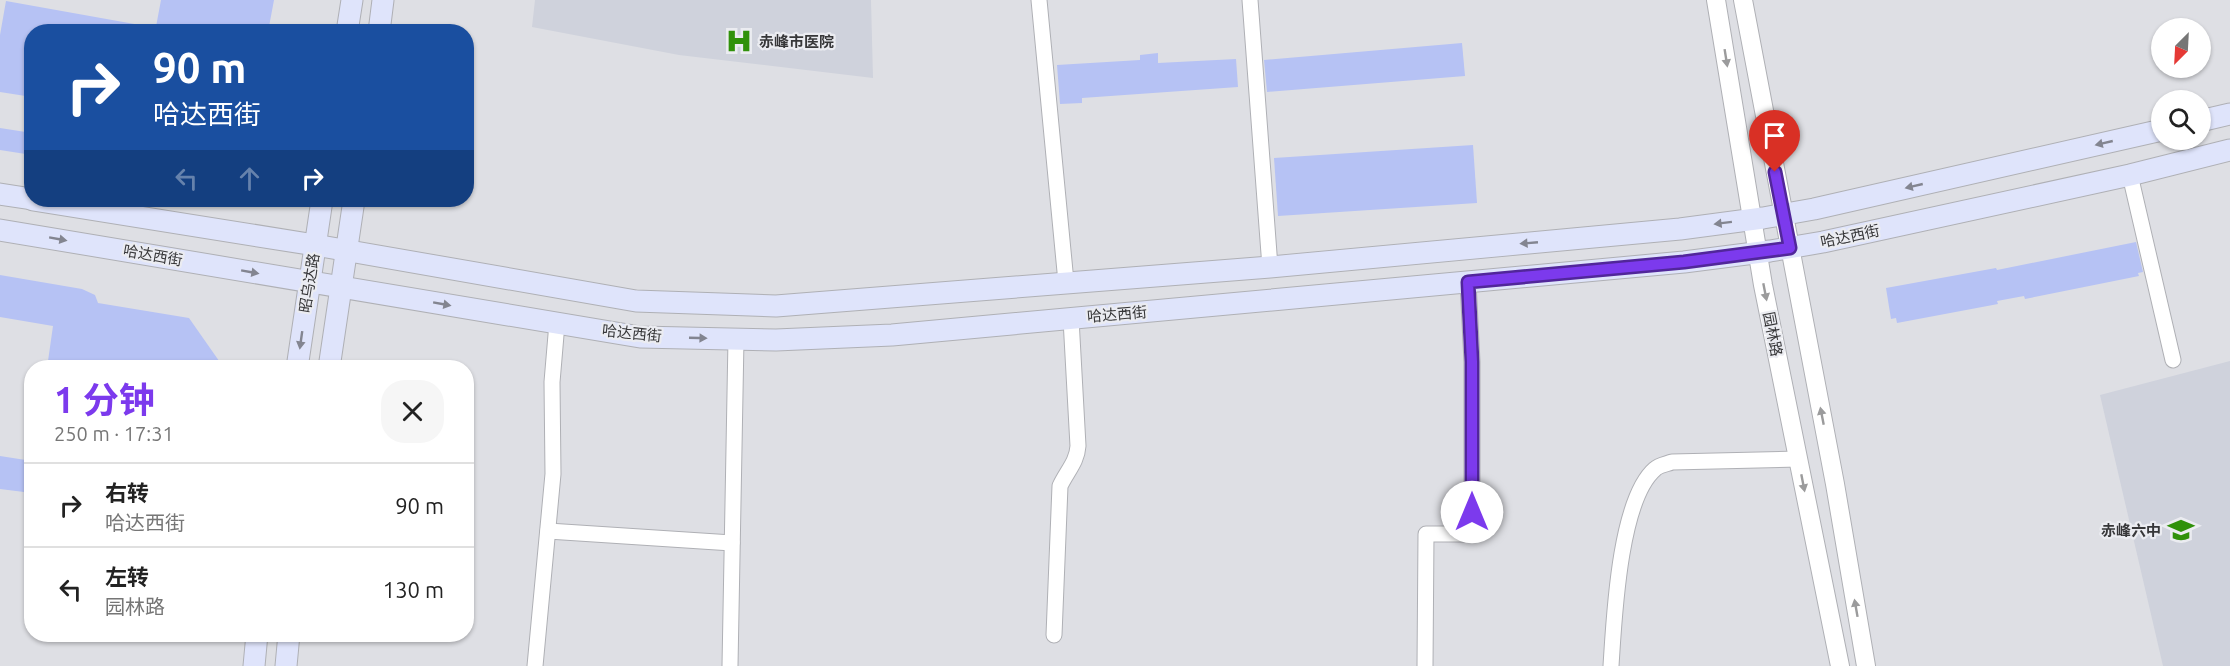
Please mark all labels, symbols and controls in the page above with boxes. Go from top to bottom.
north arrow [2151,18,2211,78]
map controls [2151,18,2211,150]
hospital icon: 赤峰市医院 [724,26,754,56]
place label: 赤峰市医院 [759,33,834,50]
text: 90 m [153,44,247,91]
icon: right [54,48,132,126]
one-way arrow [1721,48,1730,67]
button: search [2151,90,2211,150]
text: 哈达西街 [153,99,261,129]
pin [1749,110,1800,172]
icon: arrive [1758,119,1791,152]
one-way arrow [2095,138,2114,148]
icon: left [170,162,203,195]
icon: ahead [233,162,266,195]
icon: right [296,162,329,195]
one-way arrow [1905,182,1924,191]
one-way arrow [1713,219,1732,228]
street label: 哈达西街 [1819,221,1881,251]
one-way arrow [48,235,67,244]
one-way arrow [1520,238,1539,248]
street label: 哈达西街 [122,241,184,269]
street label: 昭乌达路 [296,252,322,314]
one-way arrow [241,267,260,276]
one-way arrow [1761,282,1770,301]
one-way arrow [433,299,452,308]
street label: 哈达西街 [1086,303,1148,325]
street label: 园林路 [1760,310,1786,358]
street label: 哈达西街 [601,321,663,345]
one-way arrow [296,331,305,350]
one-way arrow [688,334,707,343]
text: 1 分钟 [54,379,155,420]
button: close [381,380,444,443]
one-way arrow [1817,407,1826,426]
text: 250 m · 17:31 [54,422,174,445]
one-way arrow [1799,473,1808,492]
text: 右转 [105,480,149,505]
position arrow [1440,480,1504,544]
icon: right [54,489,87,522]
text: 90 m [395,493,444,518]
text: 哈达西街 [105,511,185,534]
school or university icon: 赤峰六中 [2166,515,2196,545]
place label: 赤峰六中 [2101,522,2161,539]
text: 左转 [105,564,149,589]
icon: left [54,573,87,606]
text: 130 m [383,577,444,602]
text: 园林路 [105,595,165,618]
one-way arrow [1851,599,1860,618]

